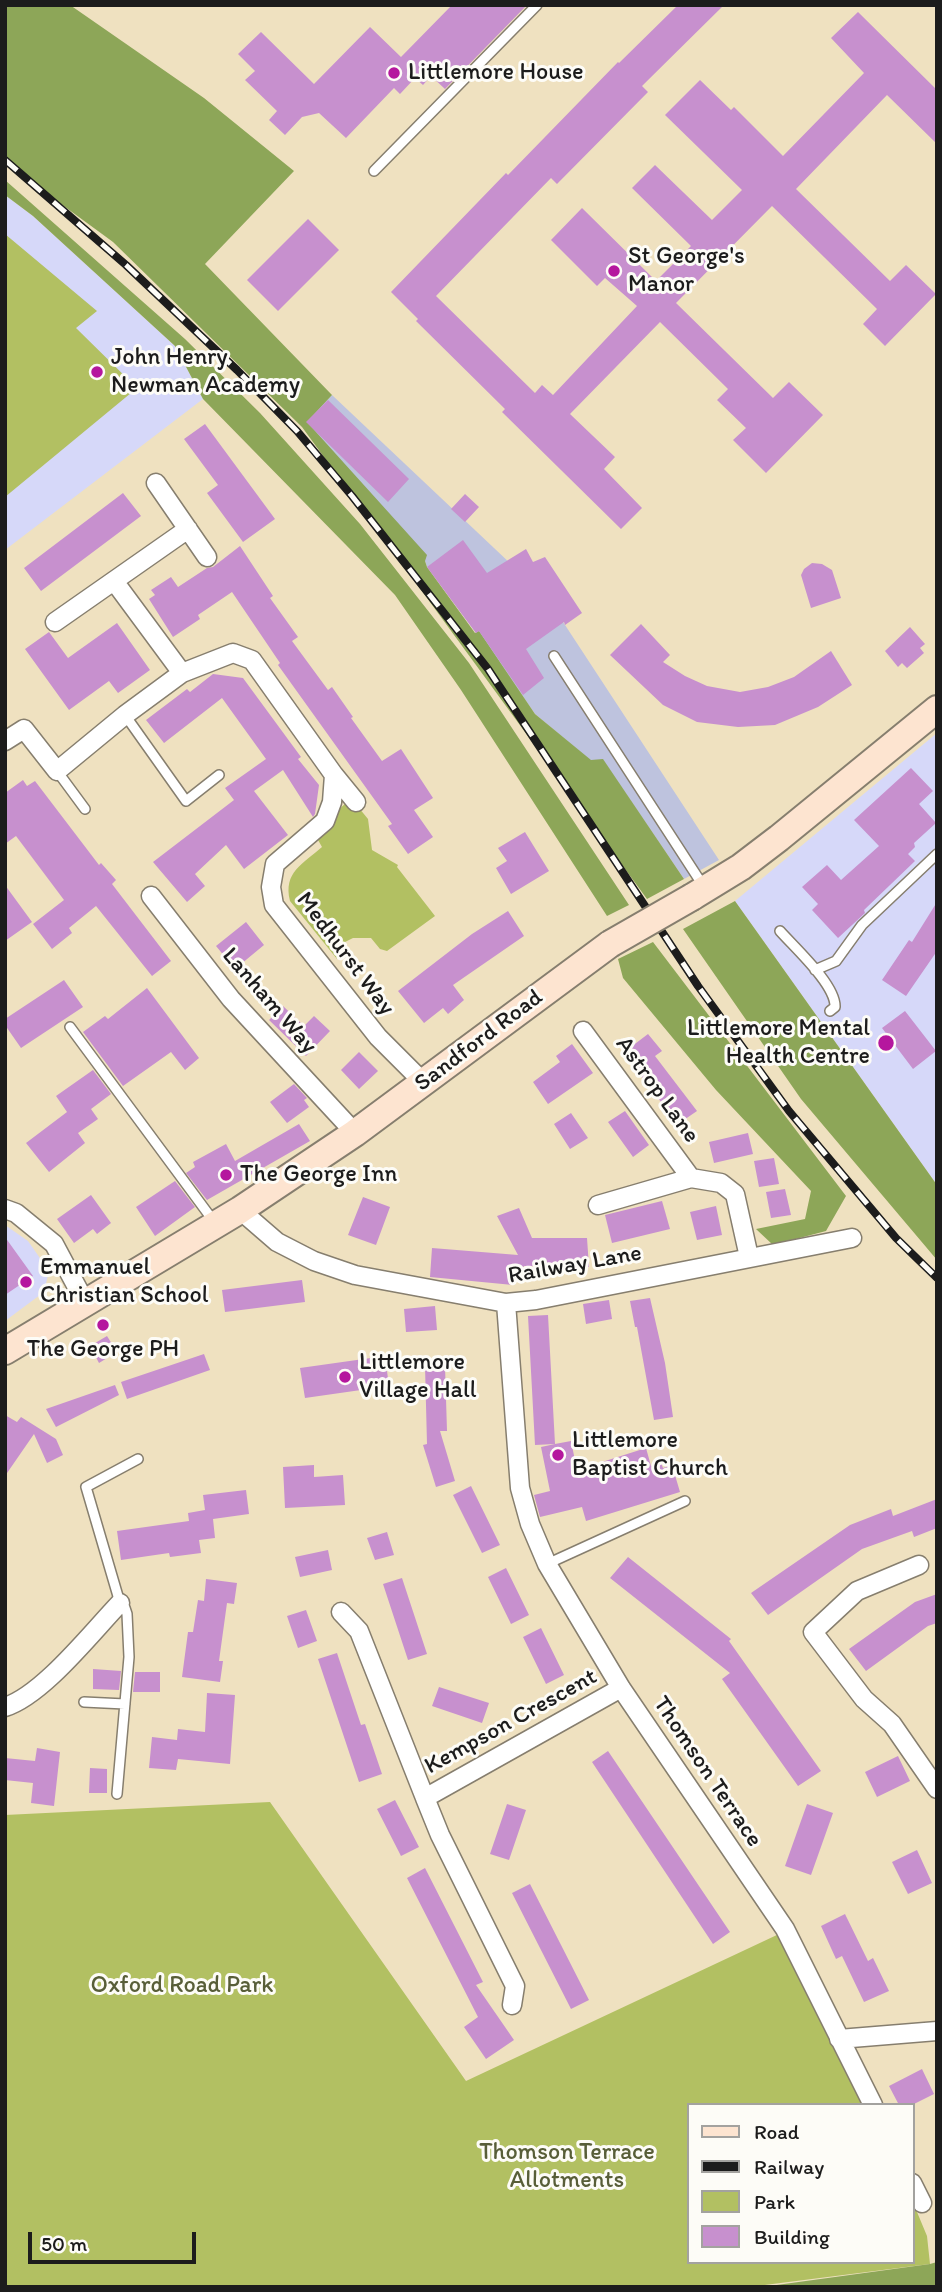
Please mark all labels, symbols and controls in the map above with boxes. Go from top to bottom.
place label: Littlemore House [408,59,584,87]
marker: Littlemore House [386,65,402,81]
place label: St George's Manor [628,243,745,299]
marker: St George's Manor [606,263,622,279]
place label: John Henry Newman Academy [111,344,300,400]
marker: John Henry Newman Academy [89,364,105,380]
street label: Medhurst Way [289,887,401,1021]
street label: Lanham Way [215,942,323,1060]
street label: Sandford Road [409,983,549,1099]
place label: Littlemore Mental Health Centre [687,1015,870,1071]
street label: Astrop Lane [609,1031,705,1149]
marker: Littlemore Mental Health Centre [876,1033,896,1053]
place label: The George Inn [240,1161,397,1189]
marker: The George Inn [218,1167,234,1183]
street label: Railway Lane [506,1239,644,1291]
place label: Emmanuel Christian School [40,1254,208,1310]
marker: Emmanuel Christian School [18,1274,34,1290]
marker: The George PH [95,1317,111,1333]
place label: The George PH [27,1336,179,1364]
place label: Littlemore Village Hall [359,1349,477,1405]
marker: Littlemore Village Hall [337,1369,353,1385]
place label: Littlemore Baptist Church [572,1427,728,1483]
marker: Littlemore Baptist Church [550,1447,566,1463]
street label: Kempson Crescent [420,1663,602,1781]
street label: Thomson Terrace [646,1691,768,1853]
park label: Oxford Road Park [91,1972,273,2000]
legend [687,2103,914,2264]
text: Road [754,2119,799,2144]
park label: Thomson Terrace Allotments [479,2139,655,2195]
text: Railway [754,2154,824,2179]
text: Park [754,2189,795,2214]
scale bar [32,2218,200,2262]
text: Building [754,2224,830,2249]
text: 50 m [41,2231,87,2256]

